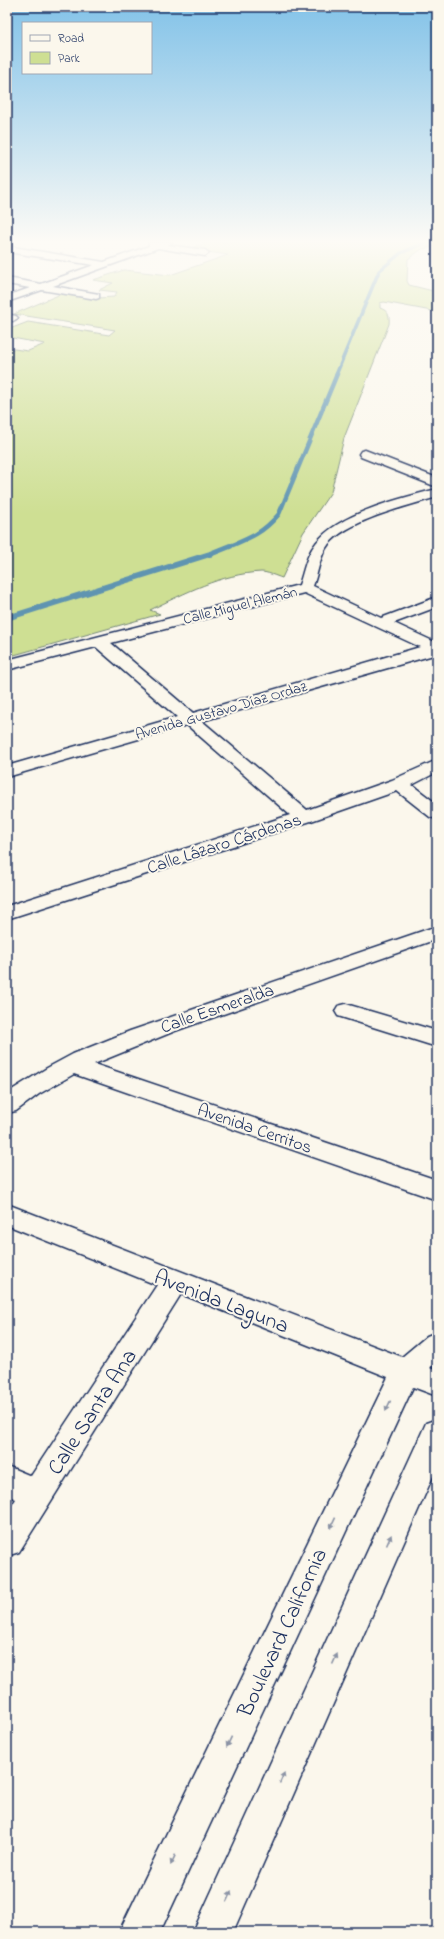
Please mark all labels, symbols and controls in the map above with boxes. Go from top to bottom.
legend [22,22,152,74]
text: Road [58,30,84,48]
text: Park [58,50,80,68]
street label: Calle Miguel Alemán [181,581,300,632]
street label: Avenida Gustavo Díaz Ordaz [133,676,310,746]
street label: Calle Lázaro Cárdenas [144,808,305,882]
street label: Calle Esmeralda [157,978,278,1041]
street label: Avenida Cerritos [193,1098,315,1162]
street label: Avenida Laguna [148,1262,293,1344]
street label: Calle Santa Ana [41,1343,146,1482]
one-way arrow [385,1400,391,1412]
one-way arrow [330,1518,336,1529]
one-way arrow [386,1534,392,1546]
street label: Boulevard California [230,1544,337,1724]
one-way arrow [332,1653,339,1665]
one-way arrow [226,1736,232,1748]
one-way arrow [280,1771,286,1783]
one-way arrow [170,1854,176,1865]
one-way arrow [226,1891,232,1902]

